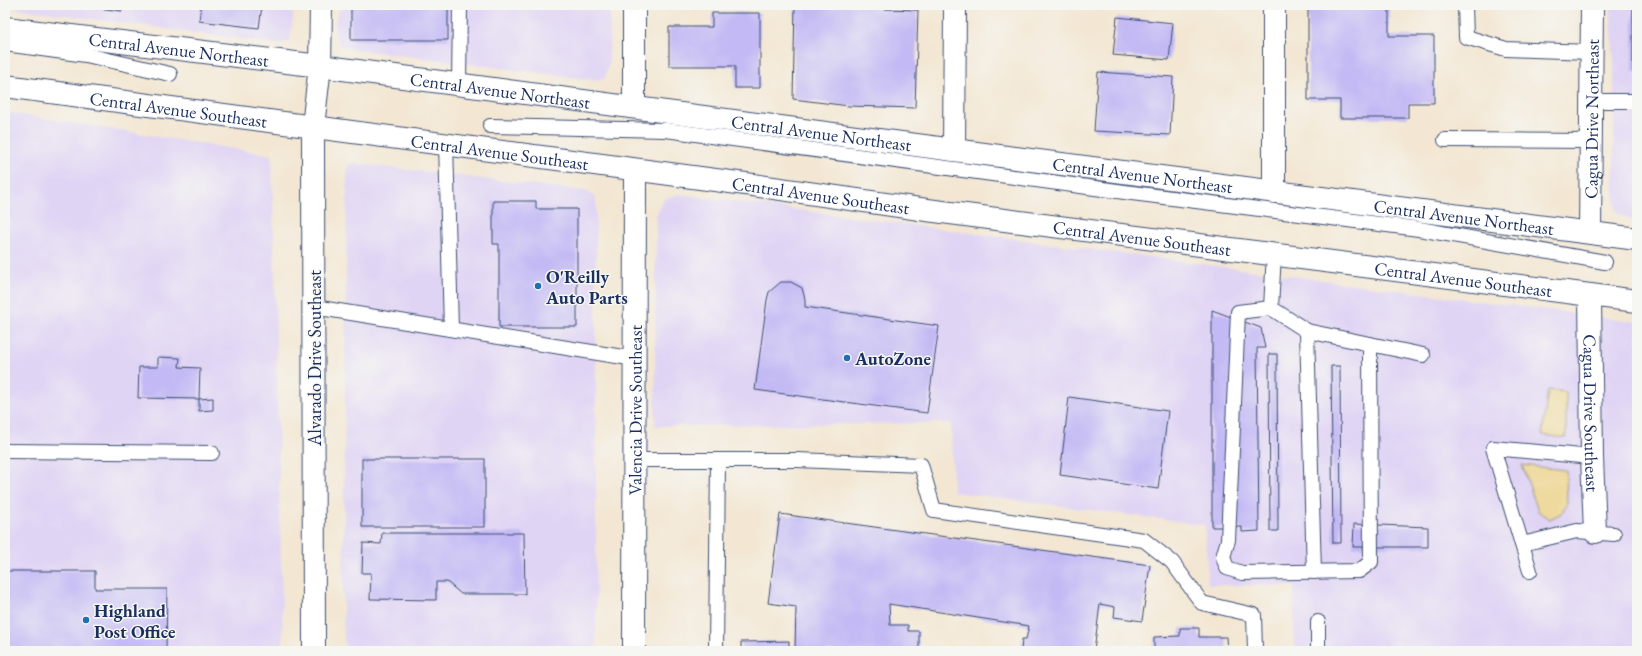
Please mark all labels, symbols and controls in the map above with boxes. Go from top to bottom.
street label: Central Avenue Northeast [87,27,270,71]
street label: Cagua Drive Northeast [1579,39,1603,199]
street label: Central Avenue Northeast [409,67,592,113]
street label: Central Avenue Southeast [88,86,269,132]
street label: Central Avenue Northeast [730,109,913,156]
street label: Central Avenue Southeast [410,128,590,175]
street label: Central Avenue Northeast [1051,151,1234,198]
street label: Central Avenue Southeast [731,171,911,219]
street label: Central Avenue Northeast [1372,193,1556,240]
street label: Central Avenue Southeast [1052,215,1232,260]
street label: Central Avenue Southeast [1373,256,1554,302]
place label: O'Reilly Auto Parts [545,265,628,309]
street label: Alvarado Drive Southeast [303,270,326,447]
marker: O'Reilly Auto Parts [533,281,543,291]
street label: Valencia Drive Southeast [623,324,646,495]
street label: Cagua Drive Southeast [1579,334,1605,493]
place label: AutoZone [854,347,931,370]
marker: AutoZone [842,353,852,363]
place label: Highland Post Office [94,599,176,643]
marker: Highland Post Office [81,615,91,625]

